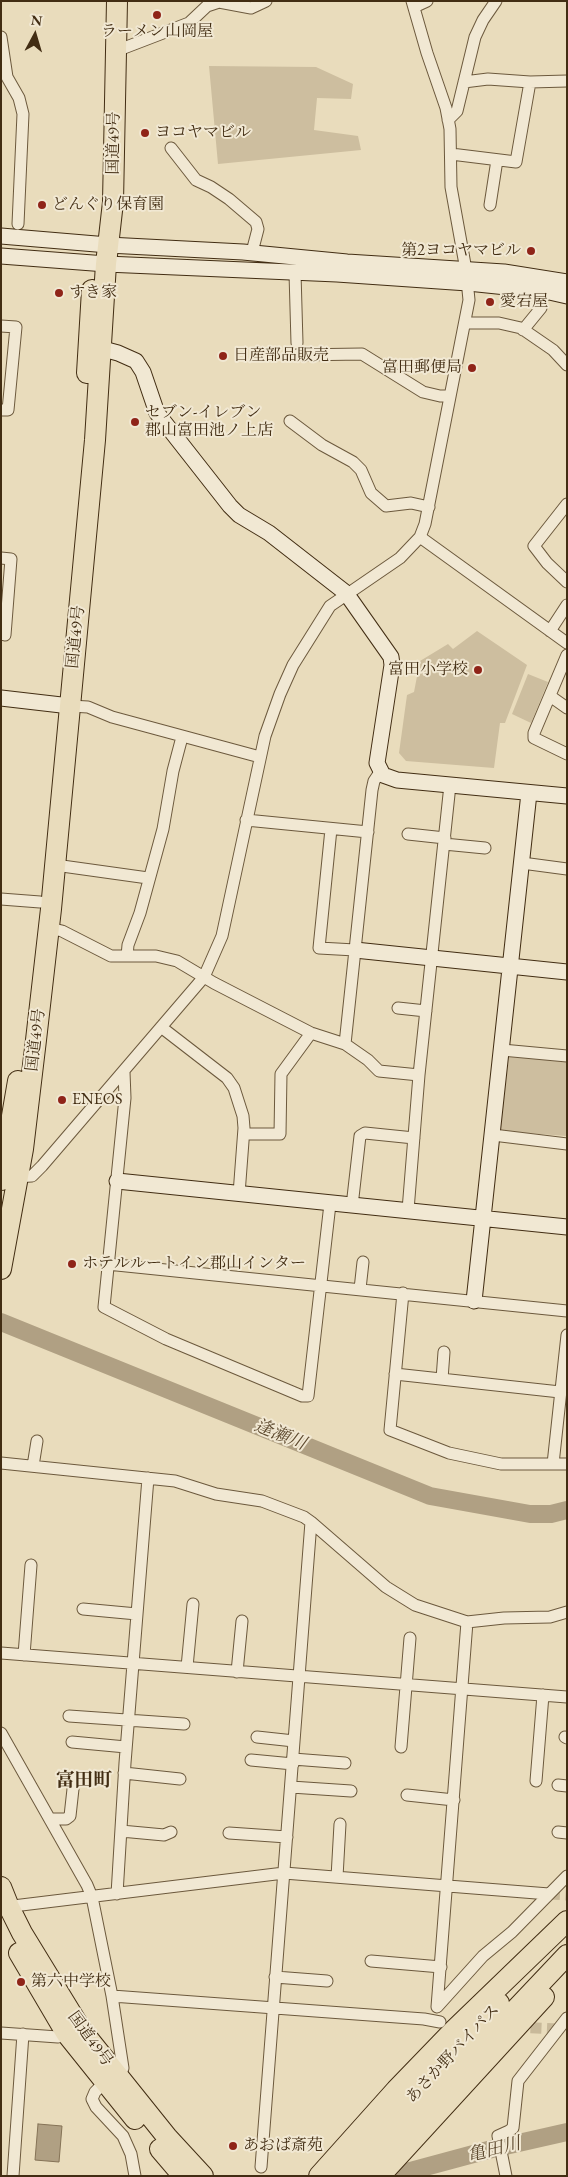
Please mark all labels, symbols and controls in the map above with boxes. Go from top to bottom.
marker: ラーメン山岡屋 [151,9,163,21]
north arrow [10,10,60,60]
text: N [30,11,43,30]
place label: ラーメン山岡屋 [101,22,213,42]
street label: 国道49号 [104,111,124,175]
place label: ヨコヤマビル [155,123,251,143]
marker: ヨコヤマビル [139,127,151,139]
place label: どんぐり保育園 [52,195,164,215]
marker: どんぐり保育園 [36,199,48,211]
place label: 第2ヨコヤマビル [401,241,521,261]
marker: 第2ヨコヤマビル [525,245,537,257]
place label: すき家 [69,283,117,303]
marker: すき家 [53,287,65,299]
place label: 愛宕屋 [500,292,548,312]
marker: 愛宕屋 [484,296,496,308]
place label: 日産部品販売 [233,346,329,366]
marker: 日産部品販売 [217,350,229,362]
place label: 富田郵便局 [382,358,462,378]
marker: 富田郵便局 [466,362,478,374]
place label: セブン-イレブン 郡山富田池ノ上店 [145,403,273,441]
marker: セブン-イレブン 郡山富田池ノ上店 [129,416,141,428]
street label: 国道49号 [63,604,89,670]
place label: 富田小学校 [388,660,468,680]
marker: 富田小学校 [472,664,484,676]
street label: 国道49号 [23,1007,49,1073]
place label: ENEOS [72,1090,122,1110]
marker: ENEOS [56,1094,68,1106]
place label: ホテルルートイン郡山インター [82,1254,306,1274]
marker: ホテルルートイン郡山インター [66,1258,78,1270]
water label: 逢瀬川 [251,1415,309,1455]
district label: 富田町 [56,1770,112,1792]
place label: 第六中学校 [31,1972,111,1992]
marker: 第六中学校 [15,1976,27,1988]
street label: あさか野バイパス [402,2001,504,2107]
street label: 国道49号 [64,2008,116,2070]
water label: 亀田川 [465,2133,523,2167]
place label: あおば斎苑 [243,2136,323,2156]
marker: あおば斎苑 [227,2140,239,2152]

